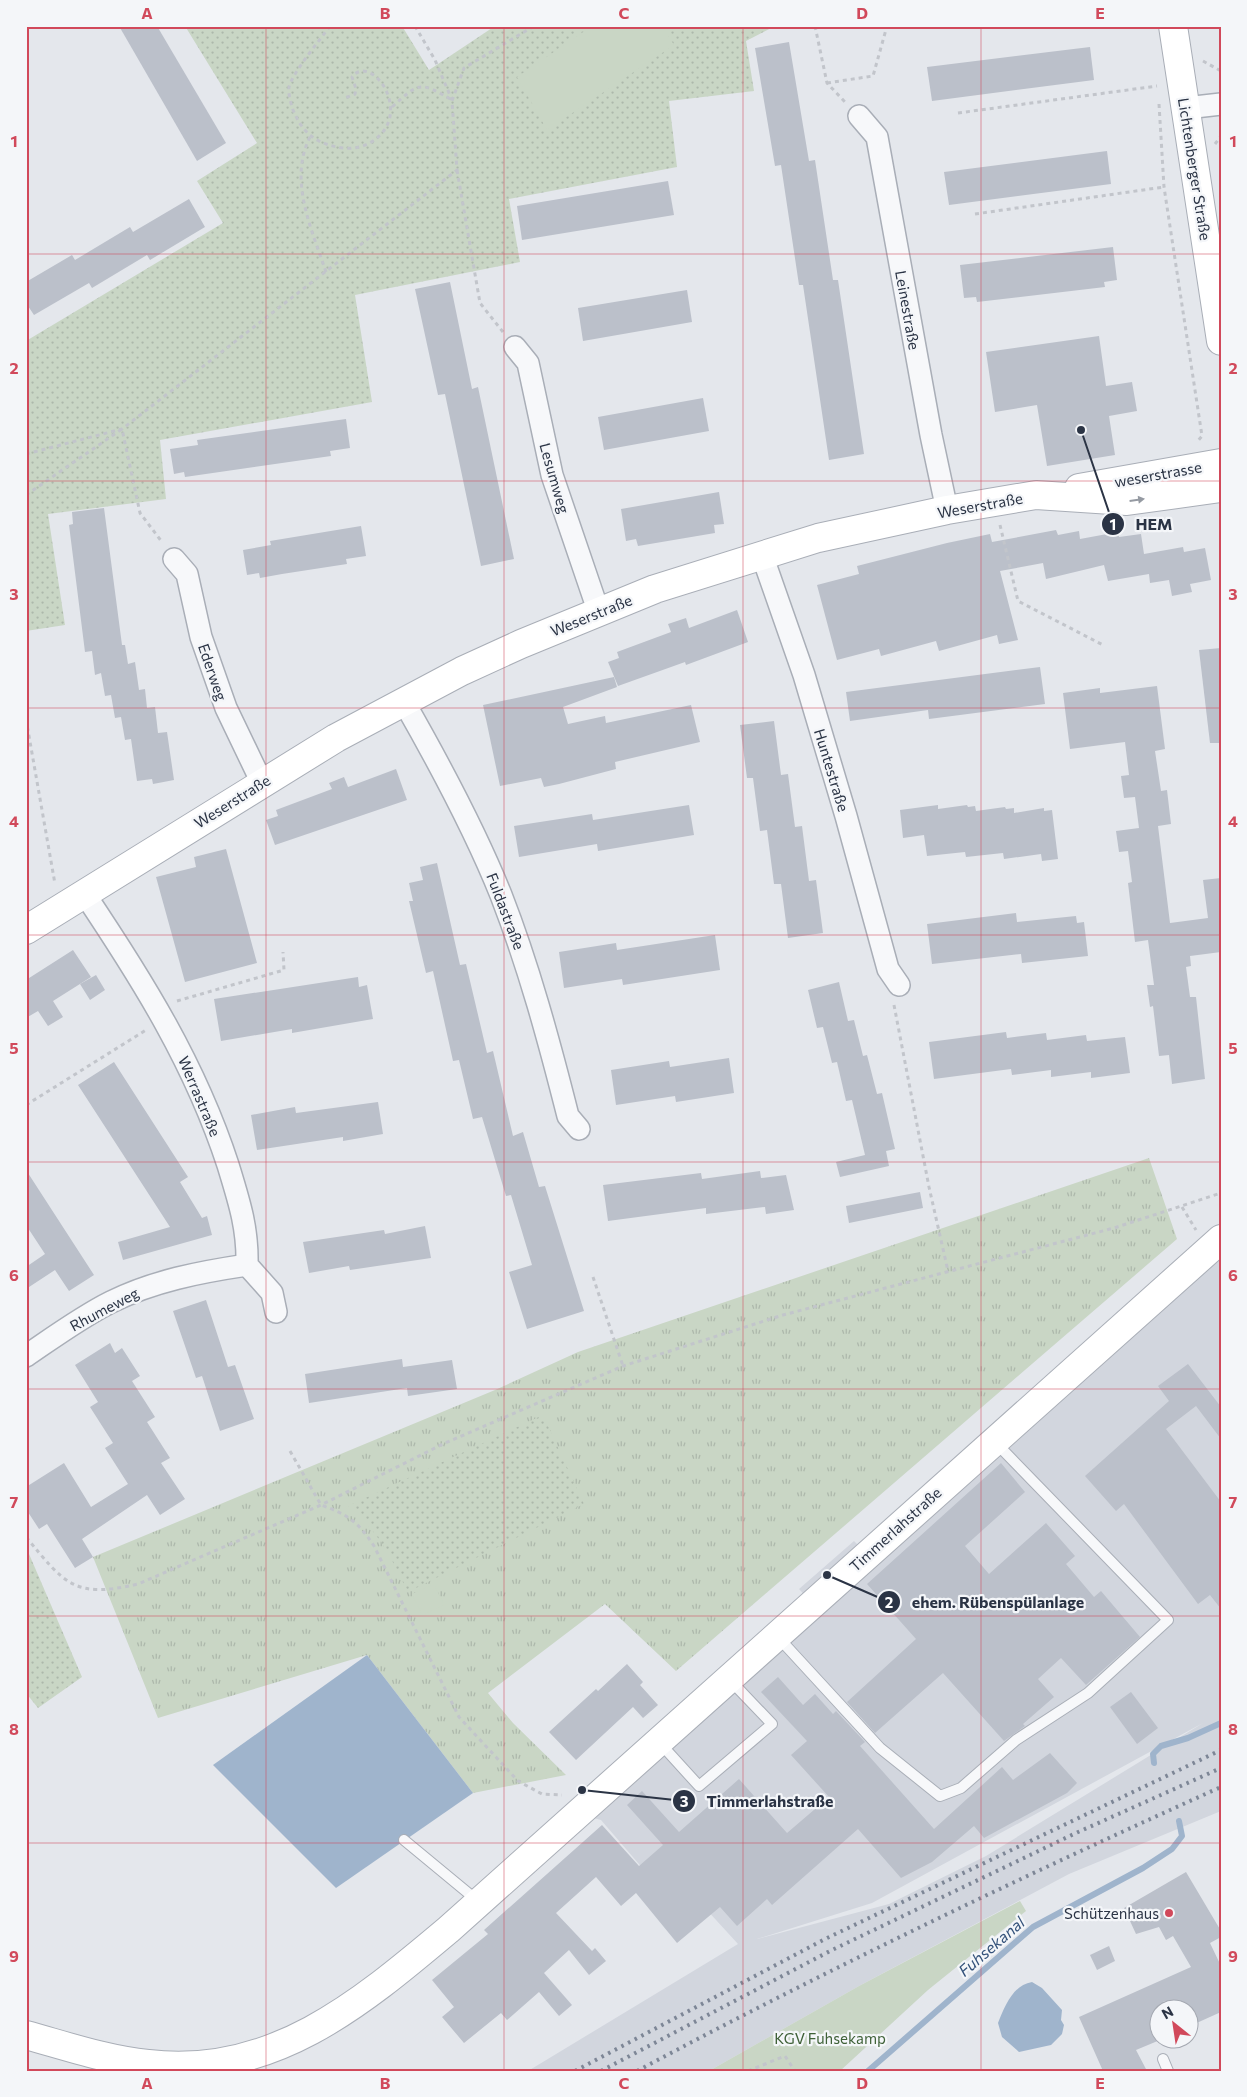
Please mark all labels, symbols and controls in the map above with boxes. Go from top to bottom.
text: A [141,3,153,22]
text: B [380,3,391,22]
text: C [619,3,630,22]
text: D [856,3,868,22]
text: E [1095,3,1105,22]
street label: Lichtenberger Straße [1175,96,1215,242]
text: 1 [10,131,18,150]
text: 1 [1229,131,1237,150]
street label: Leinestraße [892,269,924,351]
text: 2 [9,358,19,377]
text: 2 [1228,358,1238,377]
street label: Lesumweg [536,441,574,515]
street label: weserstrasse [1113,457,1203,491]
street label: Weserstraße [936,489,1024,521]
one-way arrow [1129,496,1145,504]
callout: HEM [1101,509,1183,540]
text: HEM [1136,514,1172,533]
text: 1 [1110,515,1116,533]
text: 3 [9,584,19,603]
text: 3 [1228,584,1238,603]
street label: Weserstraße [548,590,634,640]
street label: Ederweg [195,641,231,703]
street label: Huntestraße [811,726,853,814]
street label: Weserstraße [191,770,273,831]
text: 4 [9,811,19,830]
text: 4 [1228,811,1238,830]
street label: Fuldastraße [483,870,529,952]
text: 5 [9,1038,19,1057]
text: 5 [1228,1038,1238,1057]
street label: Werrastraße [175,1053,225,1139]
text: 6 [9,1265,19,1284]
text: 6 [1228,1265,1238,1284]
street label: Rhumeweg [66,1283,142,1335]
street label: Timmerlahstraße [845,1483,945,1575]
text: 7 [10,1492,19,1511]
text: 7 [1229,1492,1238,1511]
callout: ehem. Rübenspülanlage [877,1587,1094,1618]
text: ehem. Rübenspülanlage [912,1592,1084,1611]
text: 2 [885,1593,893,1611]
text: 8 [9,1719,19,1738]
text: 8 [1228,1719,1238,1738]
callout: Timmerlahstraße [671,1786,843,1817]
text: Timmerlahstraße [707,1791,834,1810]
text: 3 [680,1792,689,1810]
place label: Schützenhaus [1064,1904,1159,1922]
marker: Schützenhaus [1163,1907,1175,1919]
water label: Fuhsekanal [954,1912,1029,1980]
text: 9 [9,1946,19,1965]
text: 9 [1228,1946,1238,1965]
north arrow [1150,2000,1200,2050]
text: N [1158,2002,1176,2022]
park label: KGV Fuhsekamp [774,2029,886,2047]
text: A [141,2073,153,2092]
text: B [380,2073,391,2092]
text: C [619,2073,630,2092]
text: D [856,2073,868,2092]
text: E [1095,2073,1105,2092]

